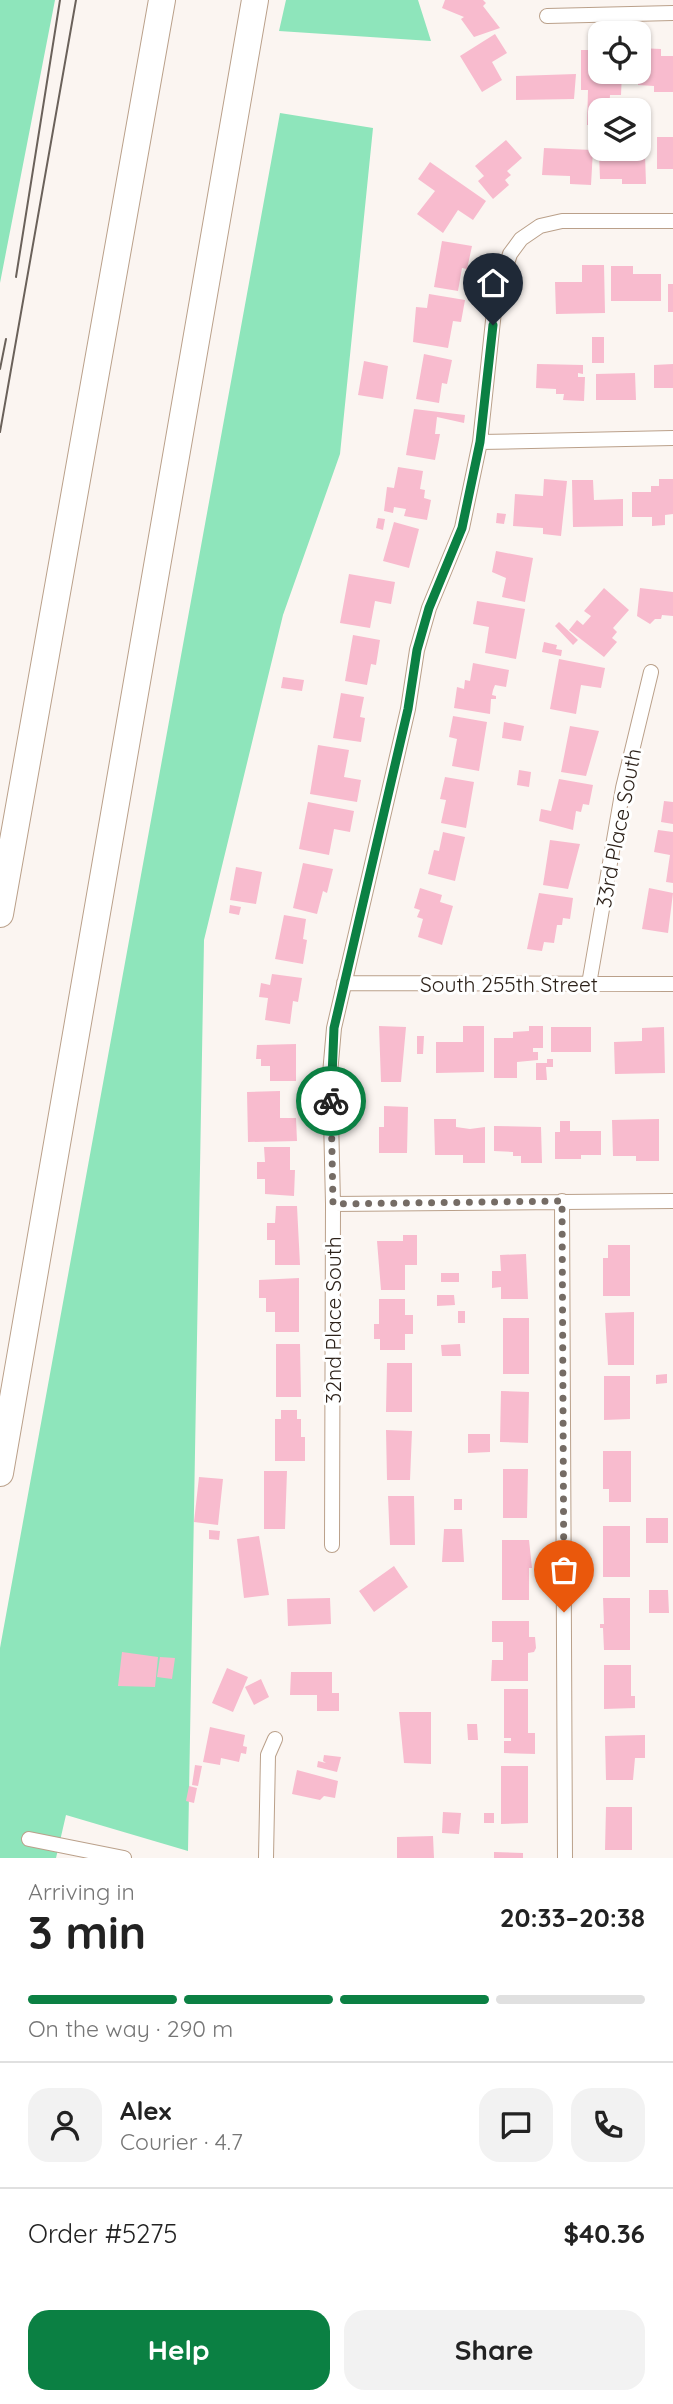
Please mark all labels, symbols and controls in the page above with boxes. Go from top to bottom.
map controls [588,21,651,161]
button: locate [588,21,651,84]
button: layers [588,98,651,161]
pin [463,253,523,325]
icon: home [474,264,512,302]
street label: 33rd Place South [590,746,646,910]
street label: South 255th Street [420,971,598,997]
courier [296,1066,366,1136]
icon: bike [312,1082,350,1120]
street label: 32nd Place South [320,1236,346,1404]
pin [534,1540,594,1612]
icon: bag [545,1551,583,1589]
text: Arriving in [28,1877,135,1906]
text: 20:33–20:38 [500,1901,645,1934]
text: 3 min [28,1903,146,1961]
text: On the way · 290 m [28,2014,233,2043]
button: person [28,2088,102,2162]
button: chat [479,2088,553,2162]
button: phone [571,2088,645,2162]
text: Alex [120,2094,171,2127]
text: Courier · 4.7 [120,2127,243,2156]
text: Order #5275 [28,2217,178,2250]
text: $40.36 [563,2217,645,2250]
button: Help [28,2310,330,2390]
button: Share [344,2310,645,2390]

